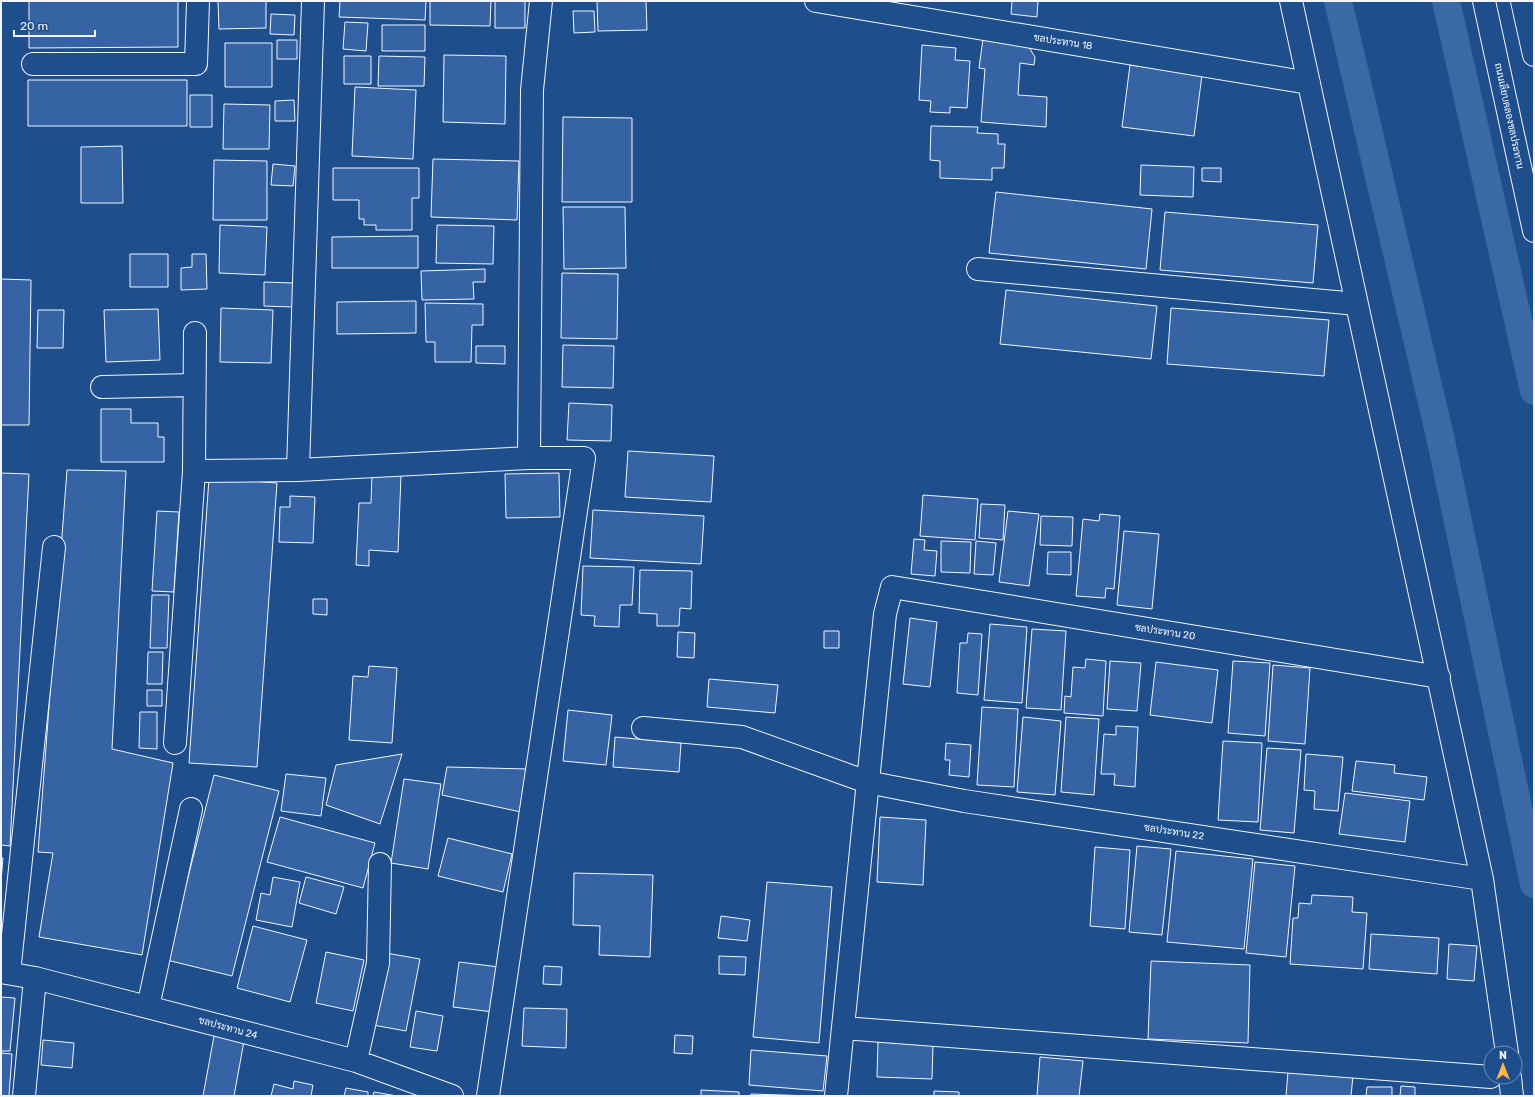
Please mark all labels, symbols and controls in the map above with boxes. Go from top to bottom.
scale bar [14,12,95,38]
text: 20 m [20,19,48,33]
street label: ชลประทาน 18 [1033,31,1093,53]
street label: ถนนเลียบคลองชลประทาน [1492,62,1527,170]
street label: ชลประทาน 20 [1134,621,1196,643]
street label: ชลประทาน 22 [1143,821,1205,843]
street label: ชลประทาน 24 [197,1014,259,1042]
north arrow [1483,1045,1523,1085]
text: N [1499,1049,1507,1062]

